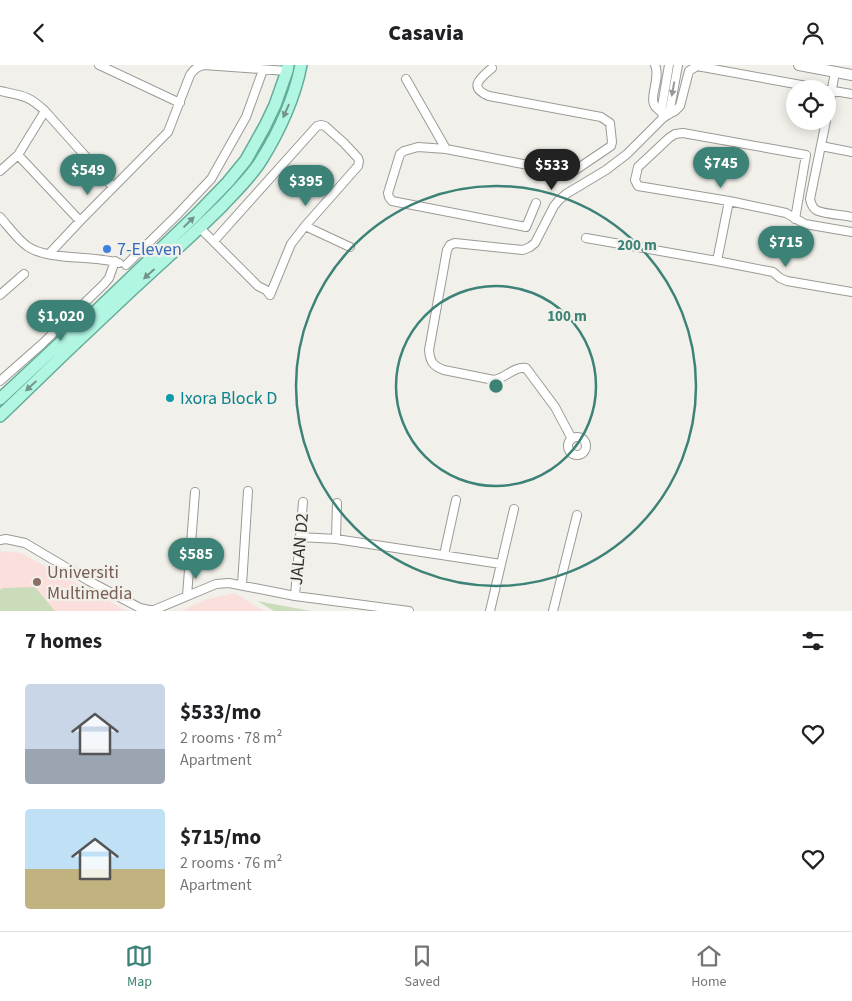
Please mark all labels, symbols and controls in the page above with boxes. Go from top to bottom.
text: Casavia [388,17,464,49]
icon: back [25,19,53,47]
icon: person [799,19,827,47]
map controls [786,80,836,130]
button: locate [786,80,836,130]
one-way arrow [669,82,677,98]
one-way arrow [282,104,290,118]
pin: $745 [691,147,751,189]
pin: $533 [522,149,582,191]
text: $745 [704,152,738,174]
pin: $549 [58,153,118,196]
text: $533 [535,154,569,176]
text: $549 [71,159,105,181]
pin: $395 [276,165,336,207]
text: $395 [289,170,323,192]
one-way arrow [183,216,195,228]
pin: $715 [756,225,816,268]
text: $715 [769,231,803,253]
text: 200 m [617,235,657,256]
place label: 7-Eleven [117,237,182,262]
marker: 7-Eleven [101,243,113,255]
one-way arrow [144,268,156,280]
pin: $1,020 [20,299,102,342]
text: $1,020 [37,305,85,327]
text: 100 m [547,306,587,327]
centre of rings [487,377,505,395]
one-way arrow [26,380,38,392]
place label: Ixora Block D [180,386,277,411]
marker: Ixora Block D [164,392,176,404]
street label: JALAN D2 [284,512,315,586]
pin: $585 [166,537,226,580]
text: $585 [179,543,213,565]
place label: Universiti Multimedia [47,560,132,606]
marker: Universiti Multimedia [31,576,43,588]
text: 7 homes [25,626,102,656]
icon: filters [799,627,827,655]
text: $533/mo [180,697,261,727]
icon: home [65,704,125,764]
icon: heart [799,720,827,748]
text: 2 rooms · 78 m² [180,727,282,749]
text: Apartment [180,749,252,771]
text: $715/mo [180,822,261,852]
icon: home [65,829,125,889]
icon: heart [799,845,827,873]
text: 2 rooms · 76 m² [180,852,282,874]
text: Apartment [180,874,252,896]
tab: Map [125,942,153,992]
tab: Saved [404,942,440,992]
tab: Home [691,942,726,992]

